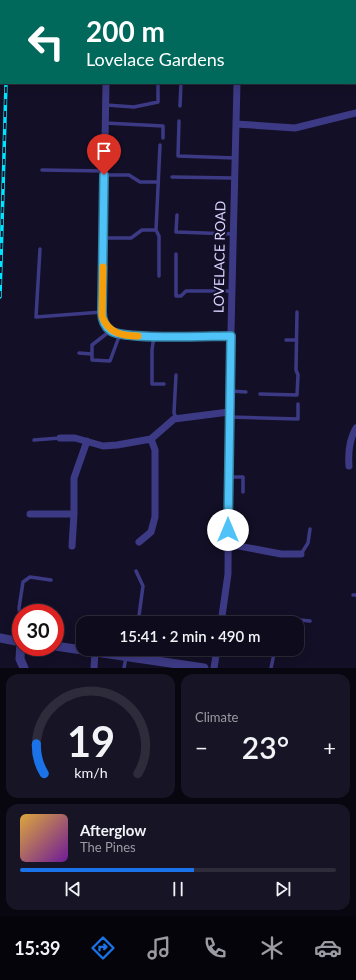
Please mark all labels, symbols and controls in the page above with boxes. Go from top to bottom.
text: 200 m [86,14,165,48]
icon: left [20,16,72,68]
text: Lovelace Gardens [86,48,224,70]
pin [87,134,121,175]
icon: arrive [93,140,115,162]
street label: LOVELACE ROAD [210,201,228,313]
position arrow [207,509,249,551]
speed limit sign: 30 [12,604,64,656]
text: 15:41 · 2 min · 490 m [120,627,260,645]
text: Climate [195,709,238,725]
text: 19 [66,716,115,766]
text: 23° [242,729,289,765]
text: − [195,734,208,761]
text: + [323,734,336,761]
text: km/h [74,764,107,781]
text: Afterglow [80,821,146,839]
text: The Pines [80,839,136,855]
icon: previous [62,878,84,900]
icon: pause [167,878,189,900]
icon: next [272,878,294,900]
icon: directions [89,934,117,962]
icon: music [145,934,173,962]
icon: phone [201,934,229,962]
icon: climate [258,934,286,962]
icon: car [314,934,342,962]
text: 15:39 [14,937,61,959]

